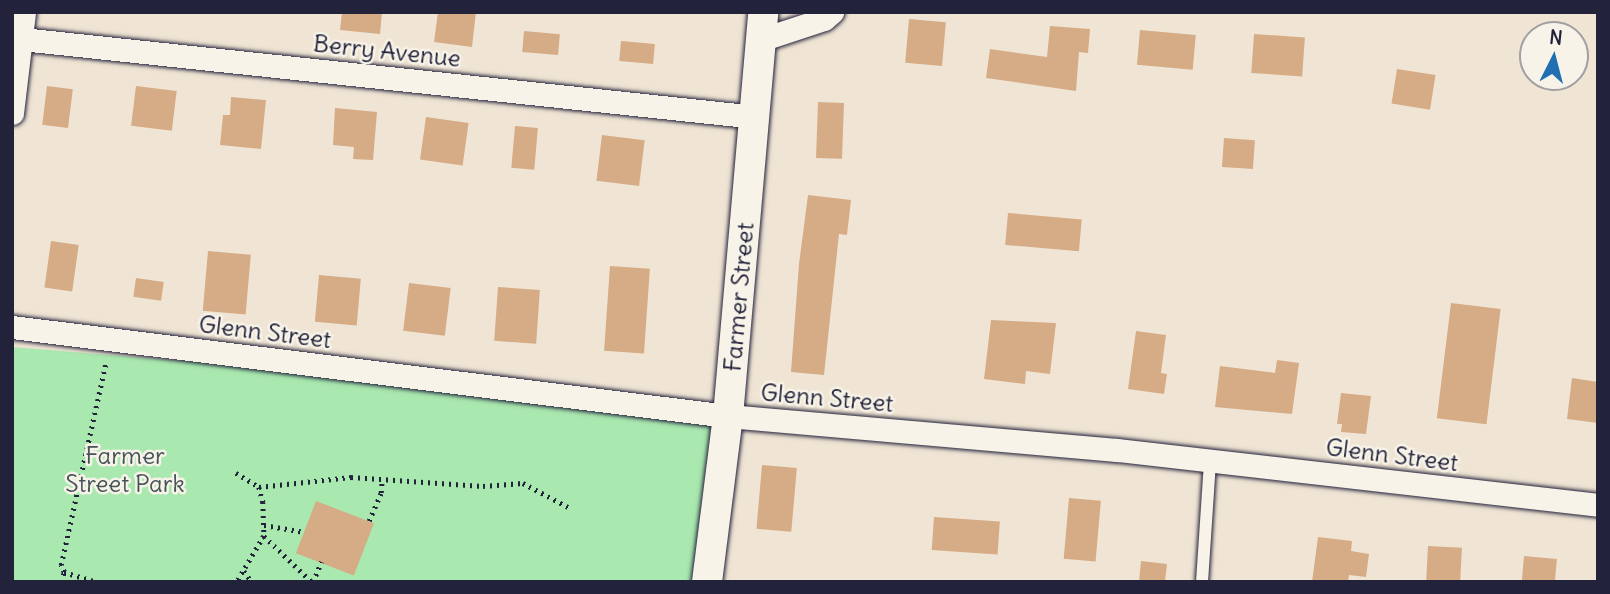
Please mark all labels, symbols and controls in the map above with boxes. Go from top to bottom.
north arrow [1519,21,1589,91]
text: N [1548,24,1564,50]
street label: Berry Avenue [312,29,462,73]
street label: Farmer Street [718,221,760,373]
street label: Glenn Street [197,310,333,354]
street label: Glenn Street [759,378,895,418]
street label: Glenn Street [1324,433,1460,477]
park label: Farmer Street Park [65,442,185,498]

